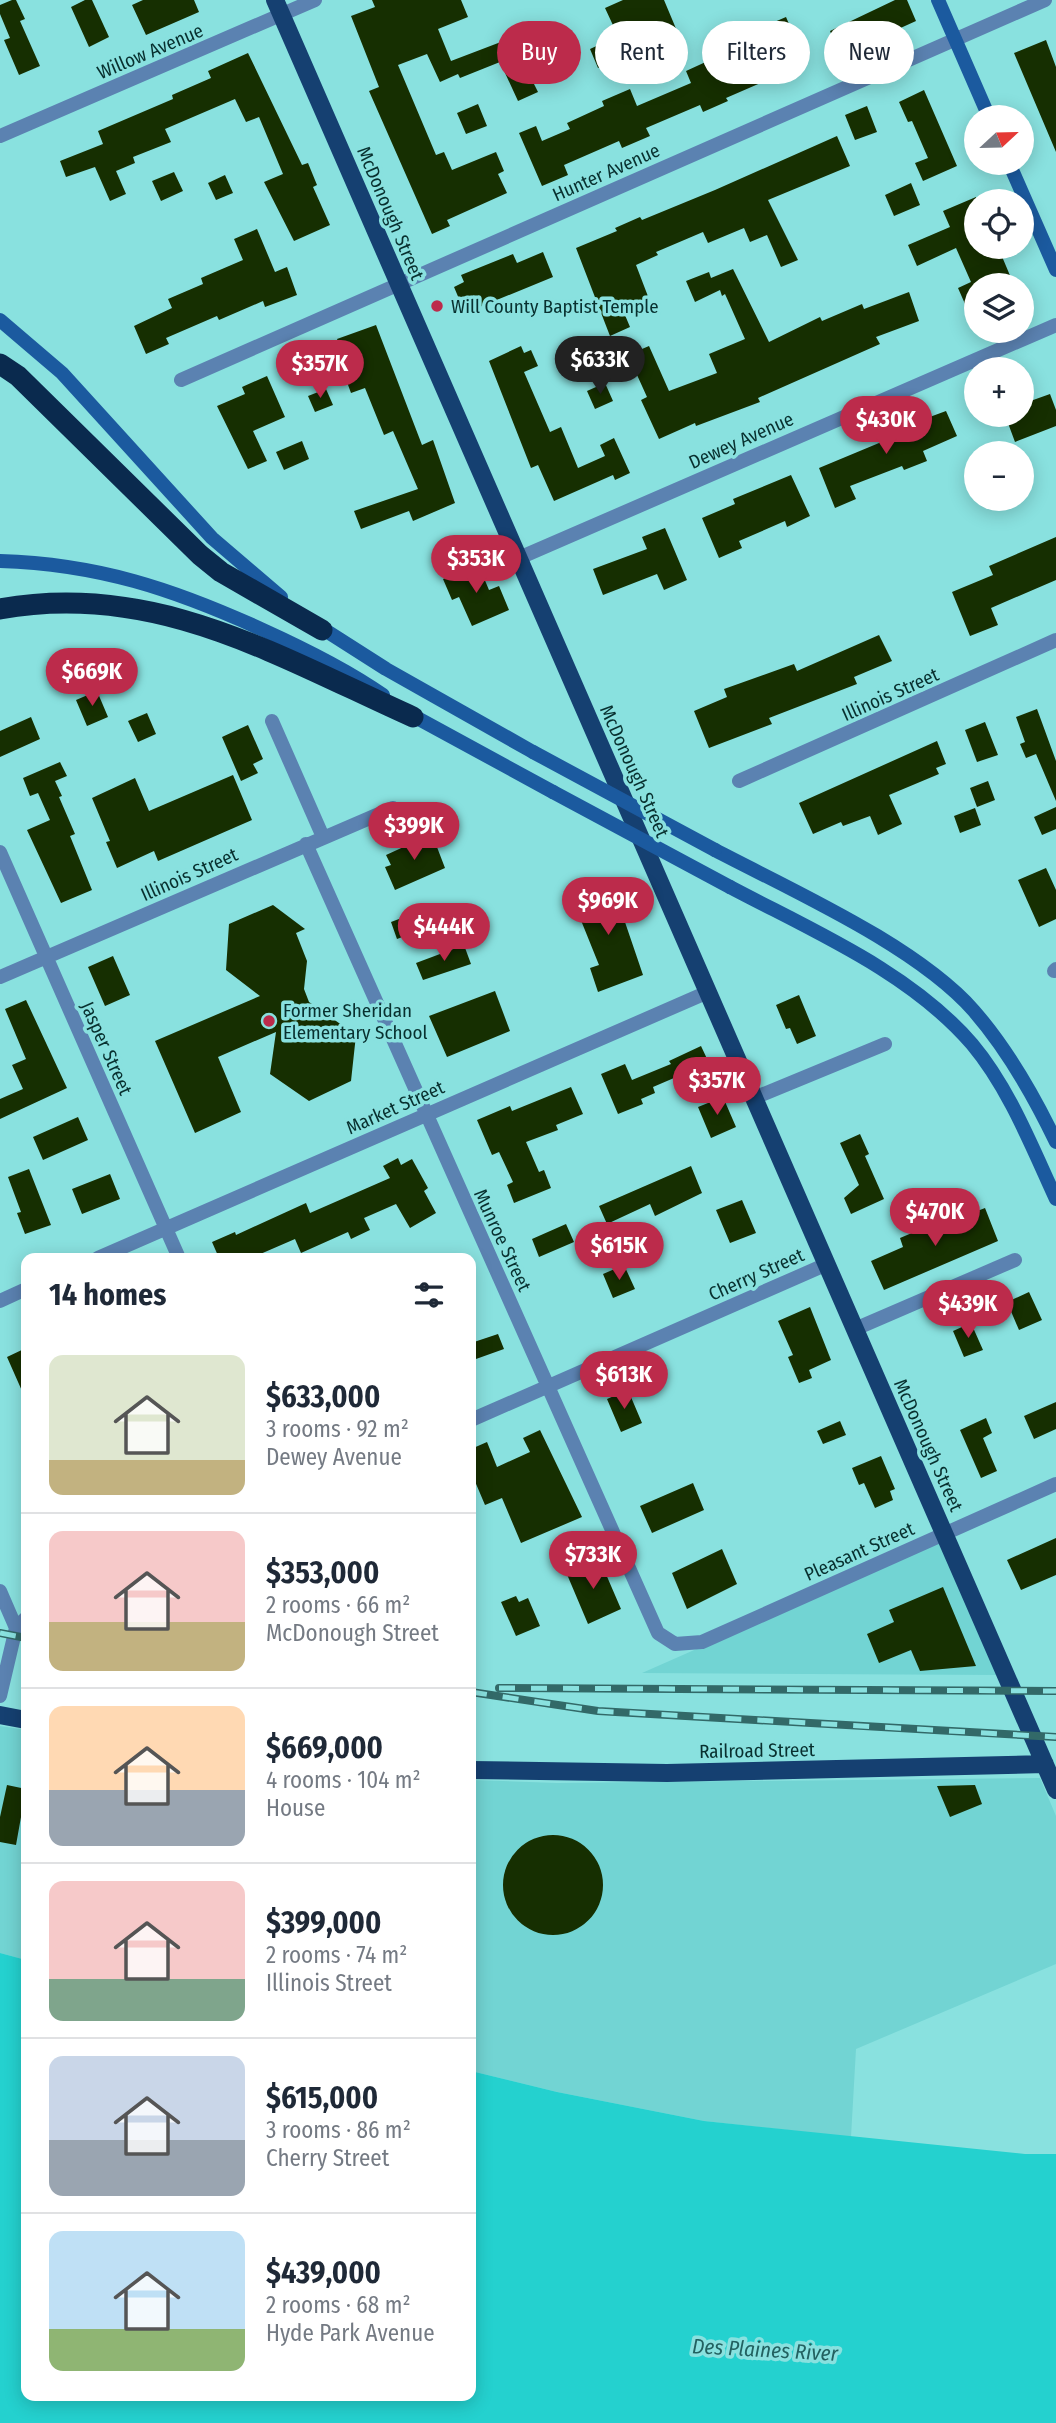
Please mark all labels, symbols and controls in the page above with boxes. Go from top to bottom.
street label: Willow Avenue [94,19,207,84]
chip: Buy [497,21,581,84]
chip: Rent [595,21,688,84]
chip: Filters [702,21,810,84]
chip: New [824,21,914,84]
north arrow [964,105,1034,175]
map controls [964,105,1034,511]
street label: Hunter Avenue [549,139,663,206]
street label: McDonough Street [352,143,429,284]
button: locate [964,189,1034,259]
button: layers [964,273,1034,343]
place label: Will County Baptist Temple [451,295,659,318]
marker: Will County Baptist Temple [429,298,445,314]
pin: $633K [551,336,649,396]
pin: $357K [271,340,369,400]
text: $633K [571,345,629,373]
text: $357K [292,349,348,377]
button: + [964,357,1034,427]
pin: $430K [837,396,935,456]
text: $430K [856,405,916,433]
street label: Dewey Avenue [685,407,797,474]
button: − [964,441,1034,511]
pin: $353K [427,536,525,595]
text: $353K [447,544,505,572]
pin: $669K [43,648,141,708]
text: $669K [62,657,122,685]
street label: Illinois Street [838,663,943,726]
street label: McDonough Street [595,701,674,842]
pin: $399K [365,802,463,862]
text: $399K [384,811,444,839]
street label: Illinois Street [137,843,242,906]
pin: $969K [559,878,657,937]
text: $969K [578,886,638,914]
pin: $444K [395,904,493,963]
text: $444K [414,912,474,940]
street label: Jasper Street [76,998,138,1099]
place label: Former Sheridan Elementary School [283,999,428,1044]
marker: Former Sheridan Elementary School [261,1013,277,1029]
pin: $357K [668,1058,766,1117]
text: $357K [689,1066,745,1094]
street label: Market Street [343,1075,449,1139]
street label: Munroe Street [469,1185,537,1296]
pin: $470K [886,1188,984,1248]
text: $470K [906,1197,964,1225]
pin: $615K [570,1222,668,1282]
text: $615K [591,1231,647,1259]
street label: Cherry Street [705,1243,808,1306]
icon: filters [410,1276,448,1314]
text: 14 homes [49,1277,166,1313]
pin: $439K [919,1280,1017,1340]
text: $439K [939,1289,997,1317]
pin: $613K [575,1352,673,1411]
text: $613K [596,1360,652,1388]
street label: McDonough Street [889,1375,968,1516]
text: $633,000 [266,1379,380,1415]
icon: home [105,1383,189,1467]
text: 3 rooms · 92 m² [266,1415,409,1443]
text: Dewey Avenue [266,1443,402,1471]
street label: Pleasant Street [801,1517,918,1586]
pin: $733K [544,1532,642,1591]
text: $733K [565,1540,621,1568]
text: $353,000 [266,1555,379,1591]
icon: home [105,1559,189,1643]
text: 2 rooms · 66 m² [266,1591,410,1619]
text: McDonough Street [266,1619,439,1647]
text: $669,000 [266,1730,383,1766]
icon: home [105,1734,189,1818]
street label: Railroad Street [699,1738,816,1763]
text: 4 rooms · 104 m² [266,1766,421,1794]
text: House [266,1794,325,1822]
text: $399,000 [266,1905,381,1941]
icon: home [105,1909,189,1993]
text: 2 rooms · 74 m² [266,1941,407,1969]
text: Illinois Street [266,1969,392,1997]
text: $615,000 [266,2080,378,2116]
icon: home [105,2084,189,2168]
text: 3 rooms · 86 m² [266,2116,411,2144]
text: Cherry Street [266,2144,389,2172]
text: $439,000 [266,2255,381,2291]
icon: home [105,2259,189,2343]
text: 2 rooms · 68 m² [266,2291,411,2319]
text: Hyde Park Avenue [266,2319,435,2347]
water label: Des Plaines River [691,2333,839,2367]

